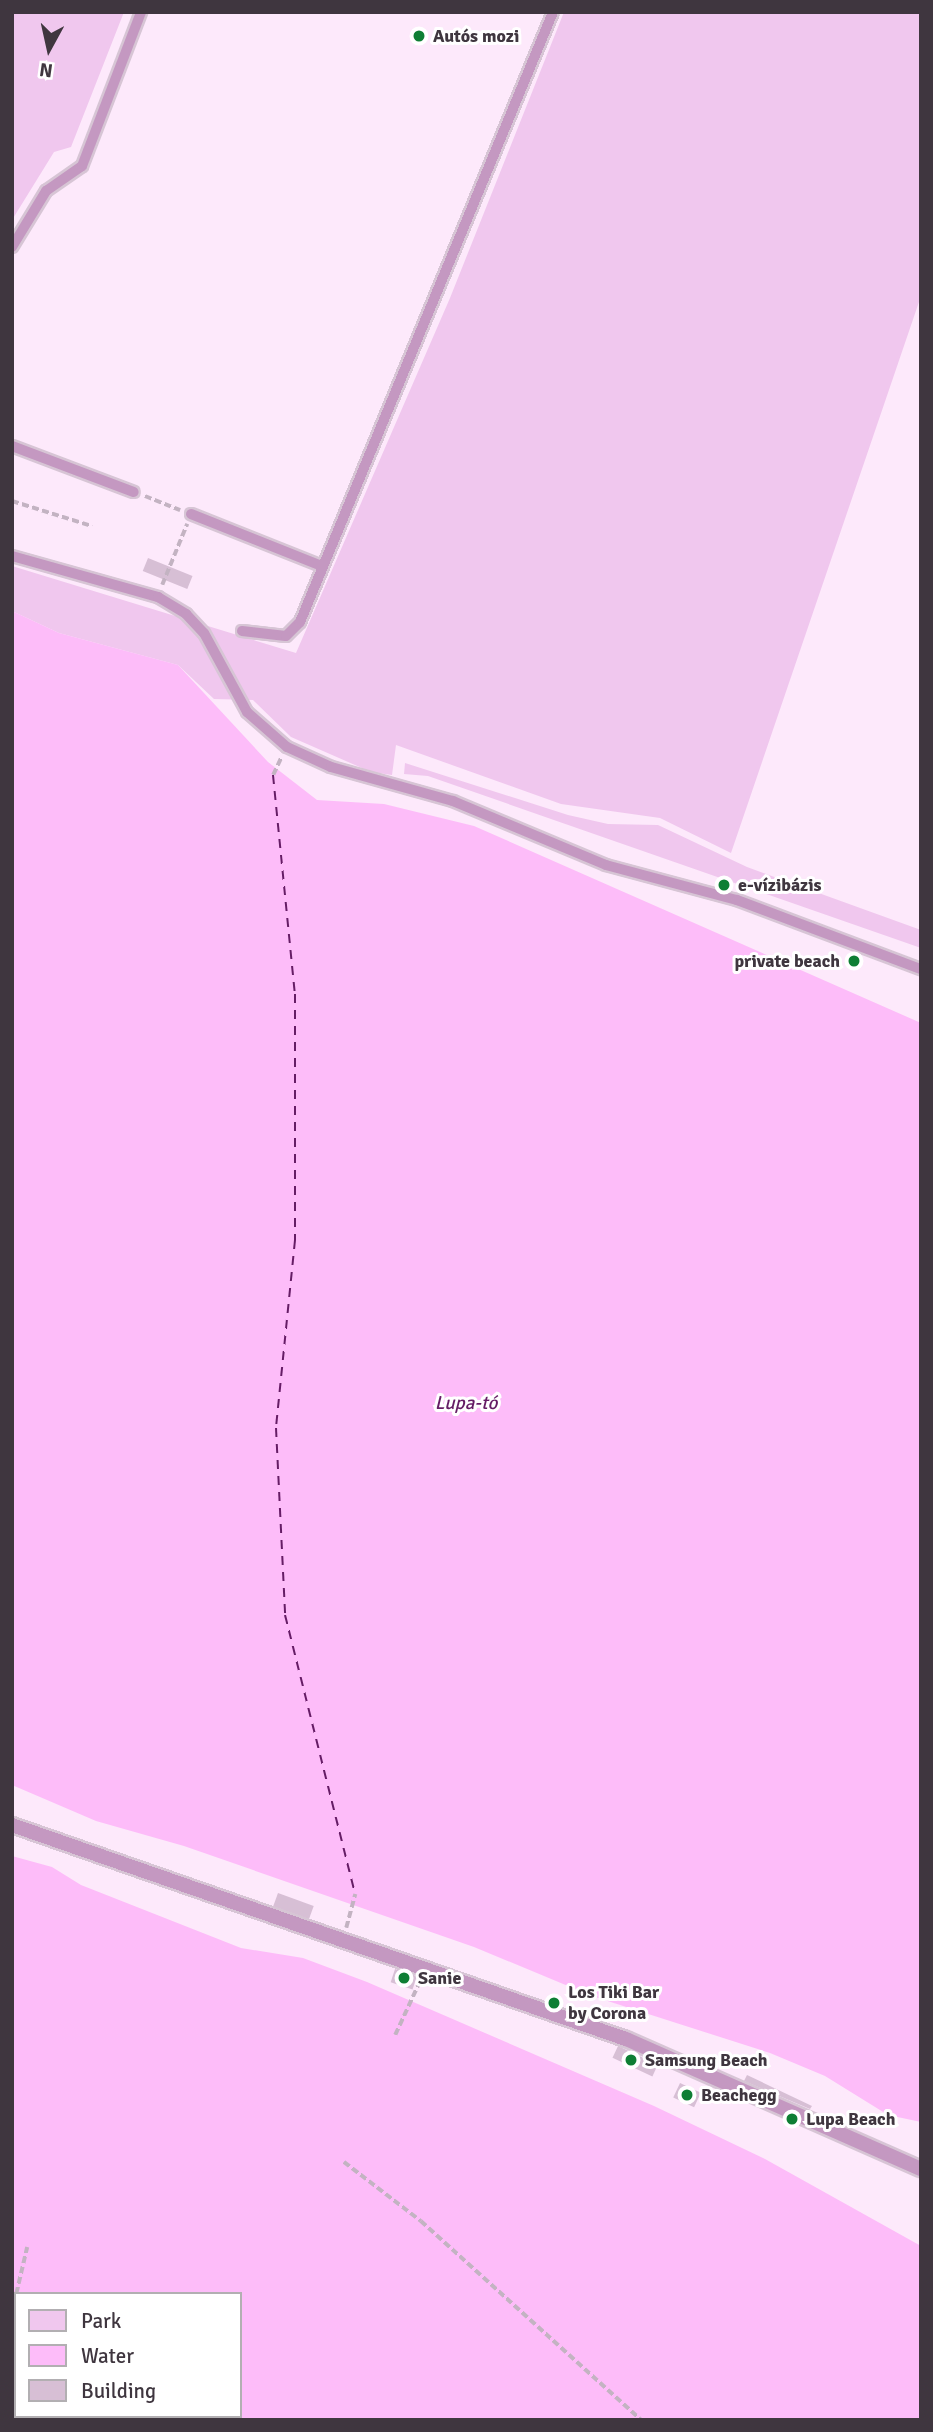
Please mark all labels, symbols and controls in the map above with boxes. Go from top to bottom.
north arrow [14,14,84,84]
place label: Autós mozi [433,25,519,47]
marker: Autós mozi [411,28,427,44]
text: N [38,57,54,83]
place label: e-vízibázis [738,874,822,896]
marker: e-vízibázis [716,877,732,893]
place label: private beach [734,950,840,972]
marker: private beach [846,953,862,969]
water label: Lupa-tó [435,1393,497,1415]
place label: Sanie [418,1967,461,1989]
marker: Sanie [396,1970,412,1986]
place label: Los Tiki Bar by Corona [568,1982,659,2024]
marker: Los Tiki Bar by Corona [546,1995,562,2011]
place label: Samsung Beach [645,2049,768,2071]
marker: Samsung Beach [623,2052,639,2068]
place label: Beachegg [701,2084,777,2106]
marker: Beachegg [679,2087,695,2103]
place label: Lupa Beach [806,2108,895,2130]
marker: Lupa Beach [784,2111,800,2127]
legend [14,2292,242,2418]
text: Park [81,2308,121,2334]
text: Water [81,2343,134,2369]
text: Building [81,2378,156,2404]

